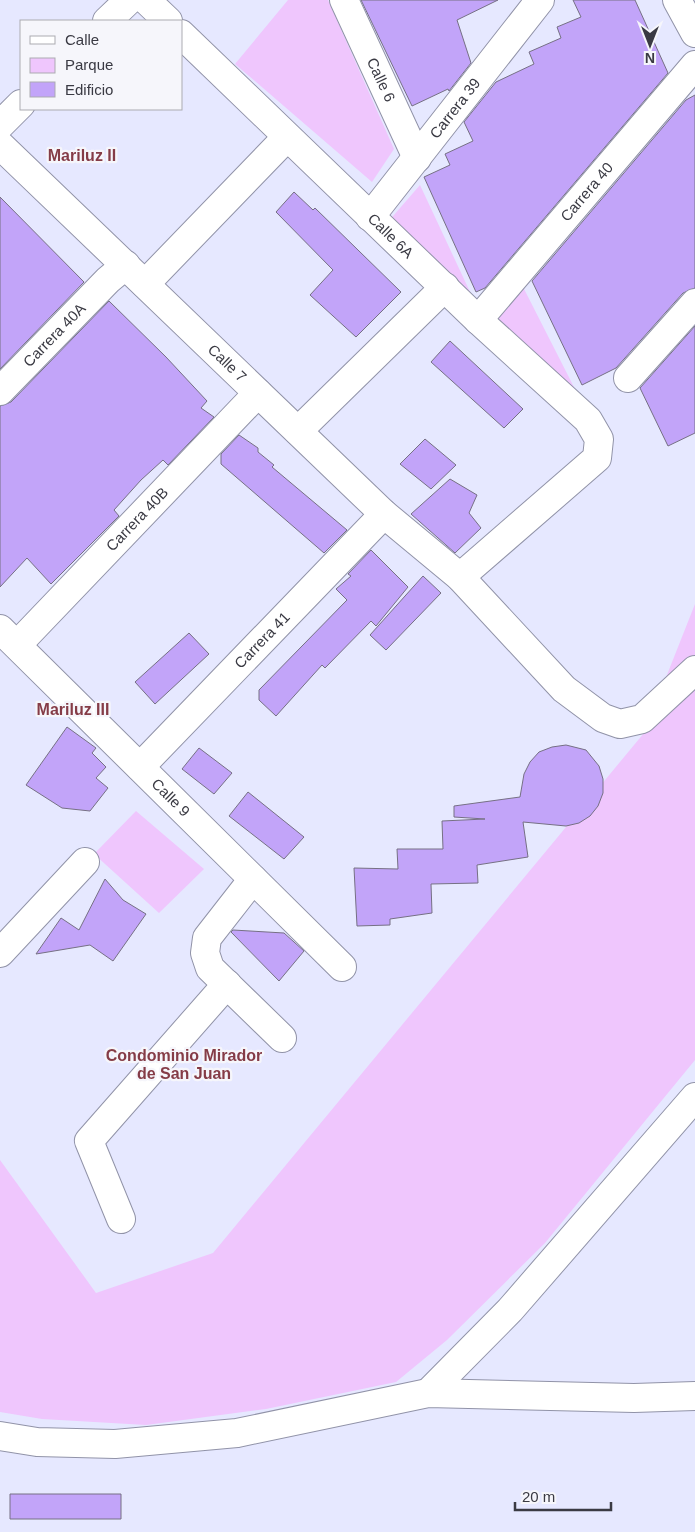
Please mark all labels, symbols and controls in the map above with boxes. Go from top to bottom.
legend [20,20,182,110]
north arrow [625,20,675,70]
text: Calle [65,31,99,48]
text: N [645,50,655,66]
street label: Calle 6 [364,55,399,104]
text: Parque [65,56,113,73]
street label: Carrera 39 [426,75,484,142]
text: Edificio [65,81,113,98]
district label: Mariluz II [48,147,116,164]
street label: Carrera 40 [557,159,616,225]
street label: Calle 6A [365,210,417,261]
street label: Carrera 40A [19,300,89,370]
street label: Calle 7 [205,341,250,385]
street label: Carrera 40B [103,483,171,554]
street label: Carrera 41 [231,608,293,672]
district label: Mariluz III [37,701,109,718]
street label: Calle 9 [148,775,194,820]
district label: Condominio Mirador de San Juan [106,1047,262,1082]
scale bar [515,1480,611,1512]
text: 20 m [522,1488,555,1505]

